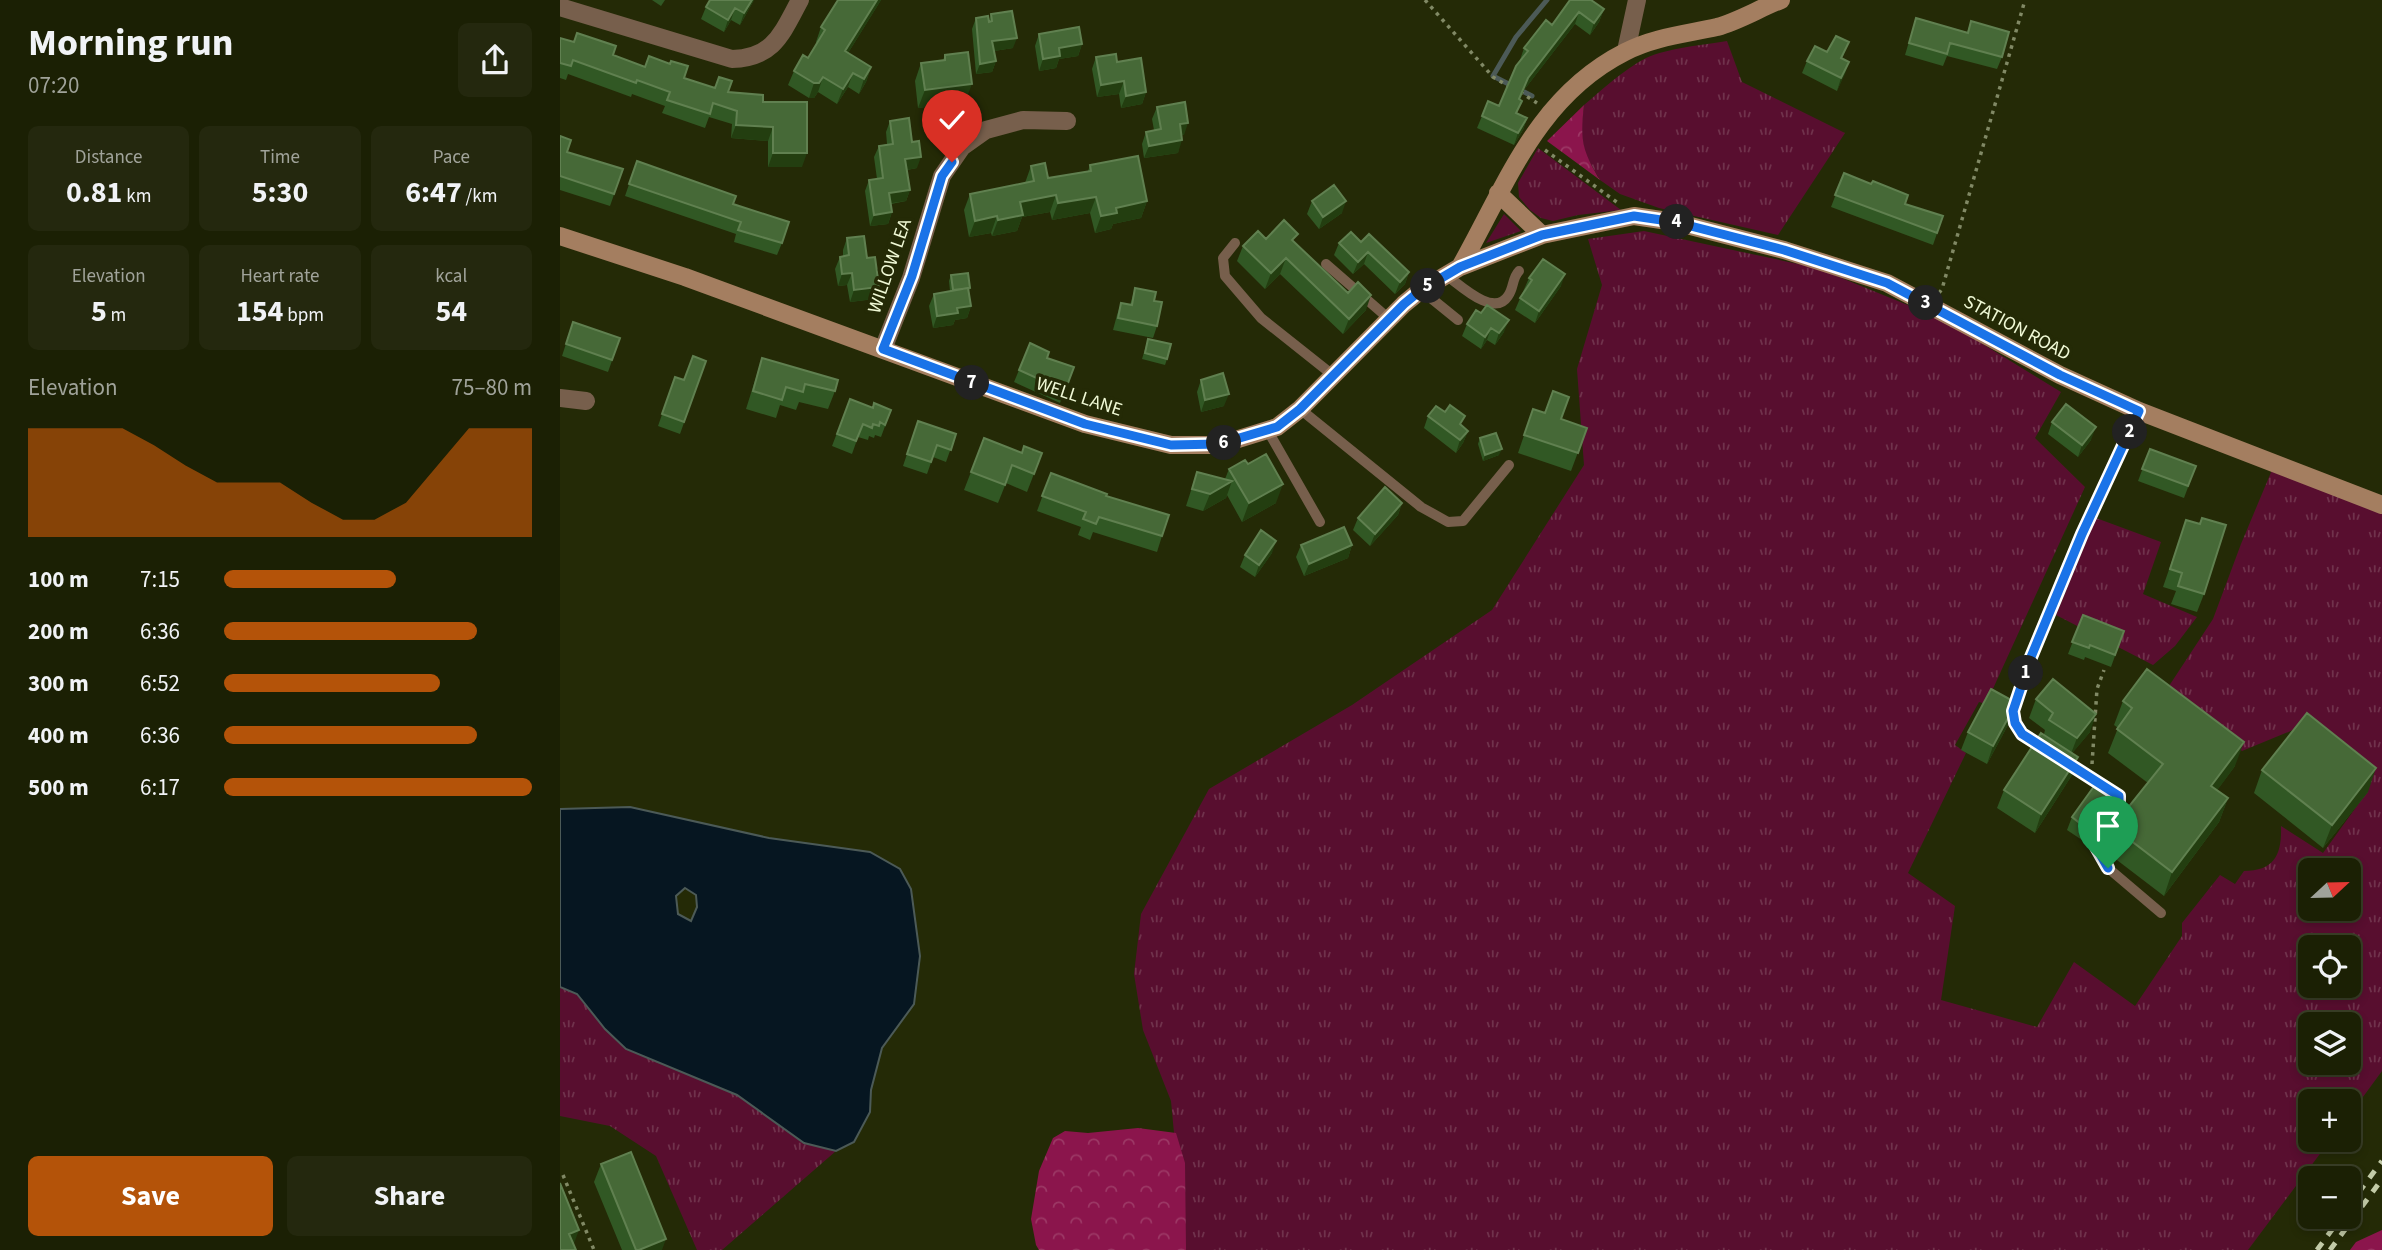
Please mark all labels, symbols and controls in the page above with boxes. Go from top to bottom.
text: Morning run [28,16,233,70]
button: share [458,23,532,97]
text: 07:20 [28,69,79,102]
pin [922,90,982,162]
icon: check [933,101,971,139]
text: Distance [75,144,142,171]
text: Time [260,144,300,171]
text: Pace [433,144,470,171]
text: 0.81 [66,171,122,214]
text: 5:30 [252,171,308,214]
text: 6:47 [405,171,462,214]
text: km [122,183,151,210]
text: /km [462,183,497,210]
pin: 4 [1660,204,1694,240]
text: 4 [1671,208,1682,235]
street label: WILLOW LEA [861,214,919,317]
text: Elevation [72,263,146,290]
text: Heart rate [240,263,319,290]
text: kcal [435,263,467,290]
pin: 5 [1410,268,1446,304]
text: 5 [1422,272,1433,299]
pin: 3 [1908,286,1944,320]
street label: STATION ROAD [1959,288,2075,368]
text: 3 [1920,289,1931,316]
text: 5 [91,290,107,333]
text: 154 [236,290,283,333]
text: 54 [435,290,467,333]
text: m [107,302,126,329]
text: bpm [283,302,324,329]
pin: 7 [954,366,990,400]
text: 7 [966,369,977,396]
street label: WELL LANE [1032,370,1126,424]
text: Elevation [28,371,118,404]
text: 75–80 m [452,371,532,404]
pin: 2 [2112,414,2148,450]
text: 2 [2124,418,2135,445]
pin: 6 [1206,426,1242,460]
text: 6 [1218,429,1229,456]
text: 100 m [28,563,89,596]
text: 7:15 [140,563,180,596]
text: 200 m [28,615,89,648]
text: 6:36 [140,615,180,648]
pin: 1 [2008,656,2044,690]
text: 1 [2020,659,2031,686]
text: 300 m [28,667,89,700]
text: 6:52 [140,667,180,700]
text: 400 m [28,719,89,752]
text: 6:36 [140,719,180,752]
text: 500 m [28,771,89,804]
text: 6:17 [140,771,180,804]
pin [2078,796,2138,868]
icon: arrive [2089,807,2127,845]
north arrow [2298,858,2361,920]
map controls [2298,858,2361,1229]
button: locate [2298,935,2361,998]
button: layers [2298,1012,2361,1075]
button: + [2298,1089,2361,1152]
button: Save [28,1156,273,1236]
button: Share [287,1156,532,1236]
button: − [2298,1166,2361,1229]

